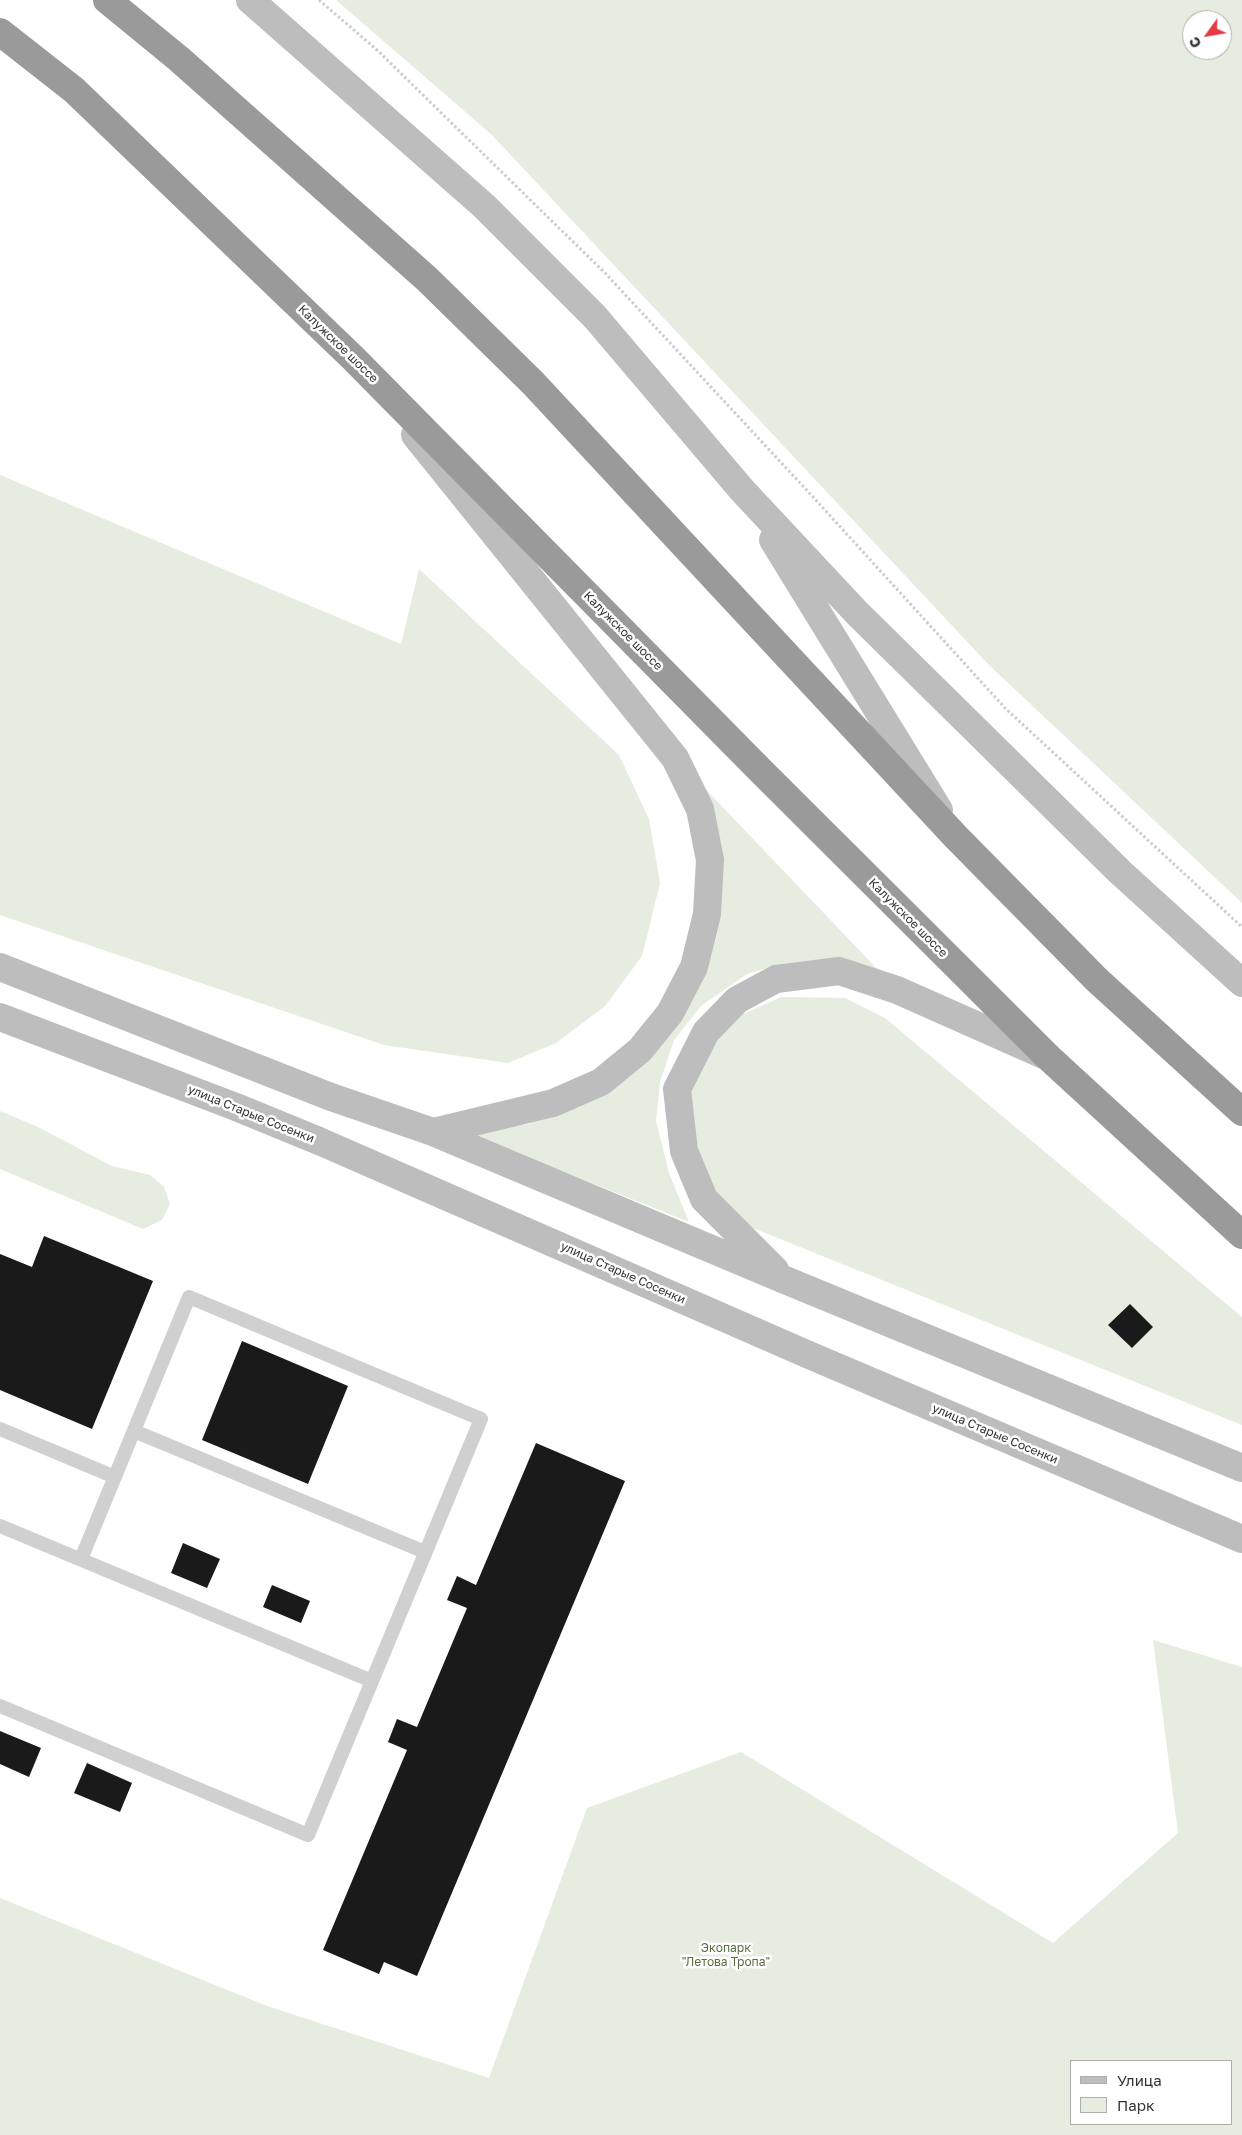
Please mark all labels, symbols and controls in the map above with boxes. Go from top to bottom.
north arrow [1182,10,1232,60]
text: С [1185,34,1205,51]
street label: Калужское шоссе [295,302,381,386]
street label: Калужское шоссе [581,589,665,673]
street label: Калужское шоссе [866,876,950,960]
street label: улица Старые Сосенки [186,1082,316,1146]
street label: улица Старые Сосенки [558,1239,688,1307]
street label: улица Старые Сосенки [930,1401,1060,1467]
park label: Экопарк "Летова Тропа" [682,1941,770,1969]
legend [1070,2060,1232,2125]
text: Улица [1117,2071,1162,2089]
text: Парк [1117,2096,1155,2114]

